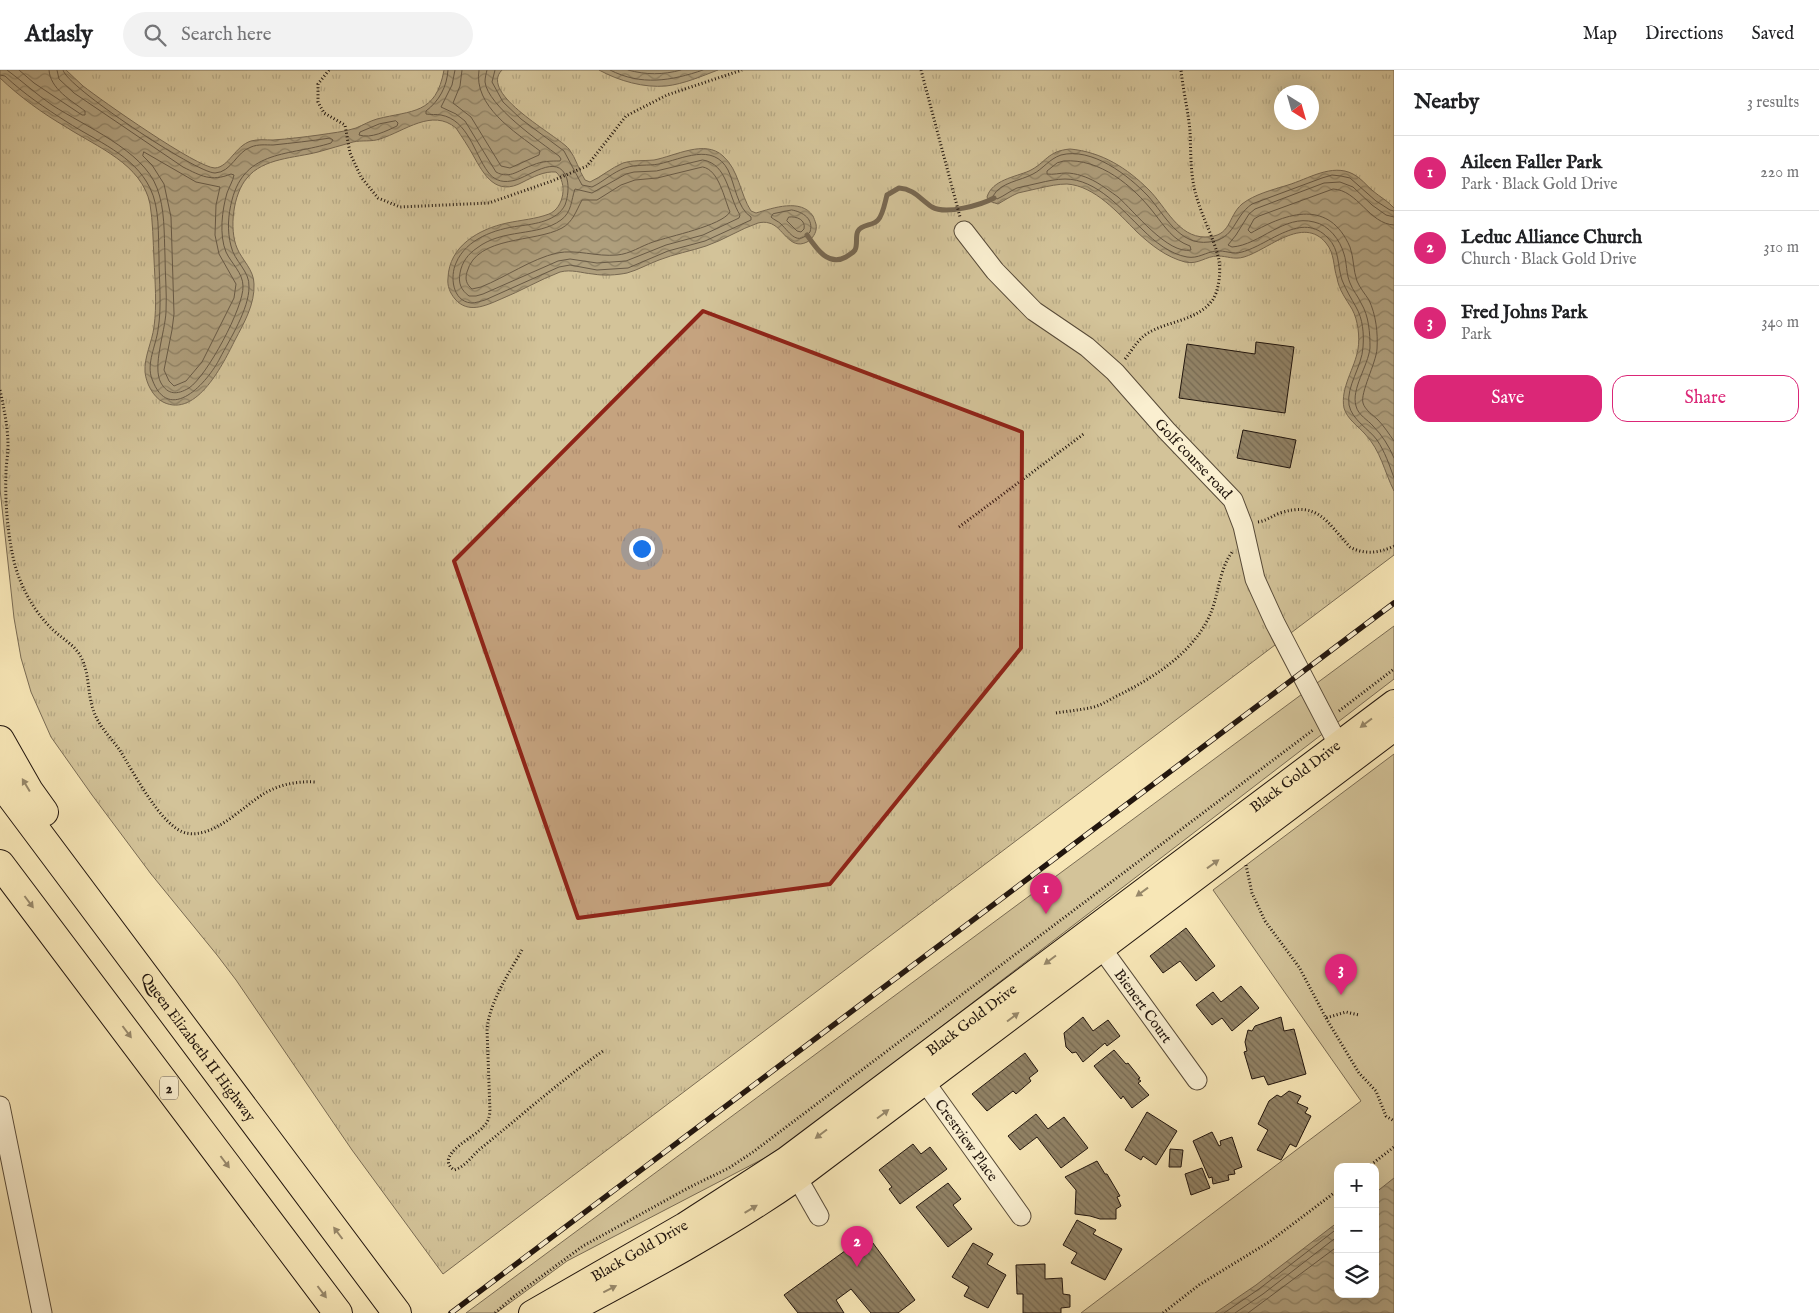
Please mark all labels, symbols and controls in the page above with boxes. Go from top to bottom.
search box [123,12,473,57]
text: Atlasly [25,19,93,50]
icon: search [141,21,169,49]
text: Search here [181,23,271,47]
text: Map [1583,23,1617,46]
text: Directions [1645,23,1723,46]
text: Saved [1751,23,1794,46]
north arrow [1274,85,1319,130]
text: Nearby [1414,89,1479,116]
text: 3 results [1747,93,1799,113]
text: Aileen Faller Park [1461,151,1602,175]
text: 1 [1427,163,1433,183]
text: 220 m [1760,163,1799,183]
text: Park · Black Gold Drive [1461,175,1618,195]
text: Leduc Alliance Church [1461,226,1642,250]
text: 2 [1426,238,1434,258]
text: 310 m [1763,238,1799,258]
text: Church · Black Gold Drive [1461,250,1637,270]
text: Fred Johns Park [1461,301,1587,325]
text: 3 [1427,313,1433,333]
text: 340 m [1761,313,1799,333]
text: Park [1461,325,1491,345]
button: Save [1414,375,1602,422]
button: Share [1612,375,1799,422]
street label: Golf course road [1150,415,1237,504]
your location [629,536,655,562]
one-way arrow [1359,718,1373,728]
street label: Black Gold Drive [1246,736,1345,817]
one-way arrow [21,779,30,792]
one-way arrow [1207,859,1220,869]
pin: 1 [1030,873,1062,914]
one-way arrow [1135,887,1149,897]
one-way arrow [24,895,35,908]
pin: 3 [1325,954,1357,995]
one-way arrow [1043,955,1057,965]
street label: Bienert Court [1110,966,1176,1047]
street label: Queen Elizabeth II Highway [136,969,260,1126]
street label: Black Gold Drive [923,980,1021,1060]
one-way arrow [1006,1011,1019,1022]
one-way arrow [122,1025,132,1039]
road number: 2 [160,1076,178,1100]
street label: Crestview Place [930,1096,1002,1185]
one-way arrow [876,1109,890,1119]
one-way arrow [815,1128,828,1139]
one-way arrow [219,1155,230,1168]
map controls [1334,1163,1379,1298]
button: + [1334,1163,1379,1208]
one-way arrow [745,1205,758,1214]
button: − [1334,1208,1379,1253]
street label: Black Gold Drive [588,1216,691,1286]
pin: 2 [841,1226,873,1267]
one-way arrow [332,1227,343,1240]
button: layers [1334,1253,1379,1298]
one-way arrow [317,1285,327,1299]
one-way arrow [603,1285,617,1293]

